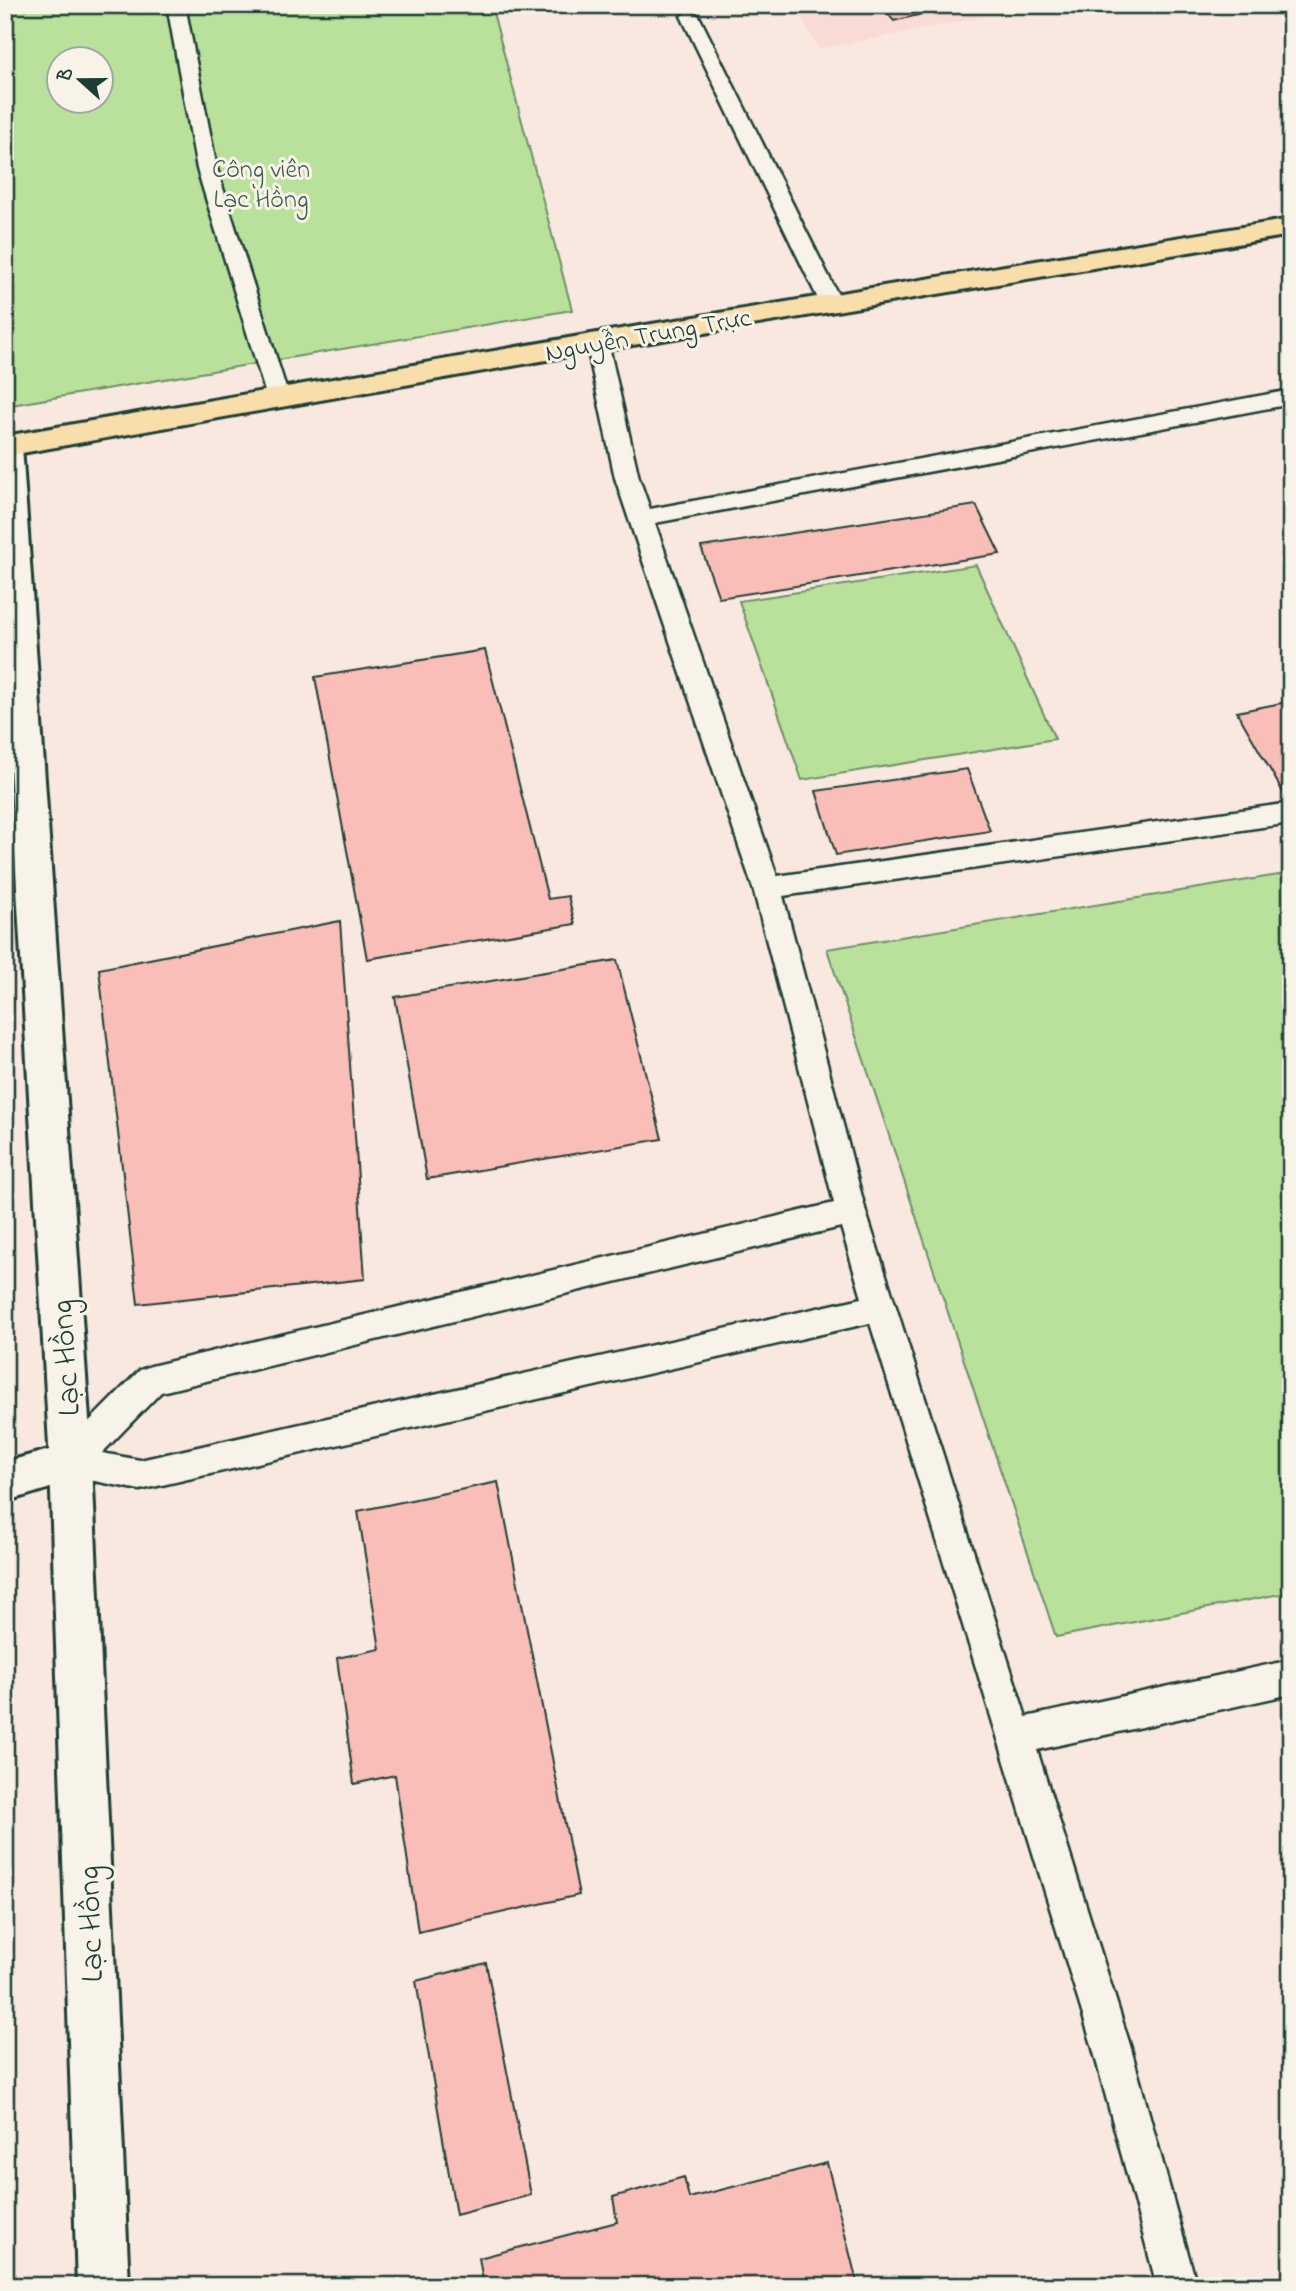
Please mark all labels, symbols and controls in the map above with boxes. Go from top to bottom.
north arrow [46,46,116,116]
text: B [51,64,81,87]
park label: Công viên Lạc Hồng [212,152,310,220]
street label: Nguyễn Trung Trực [543,300,755,374]
street label: Lạc Hồng [40,1298,95,1418]
street label: Lạc Hồng [67,1865,118,1983]

